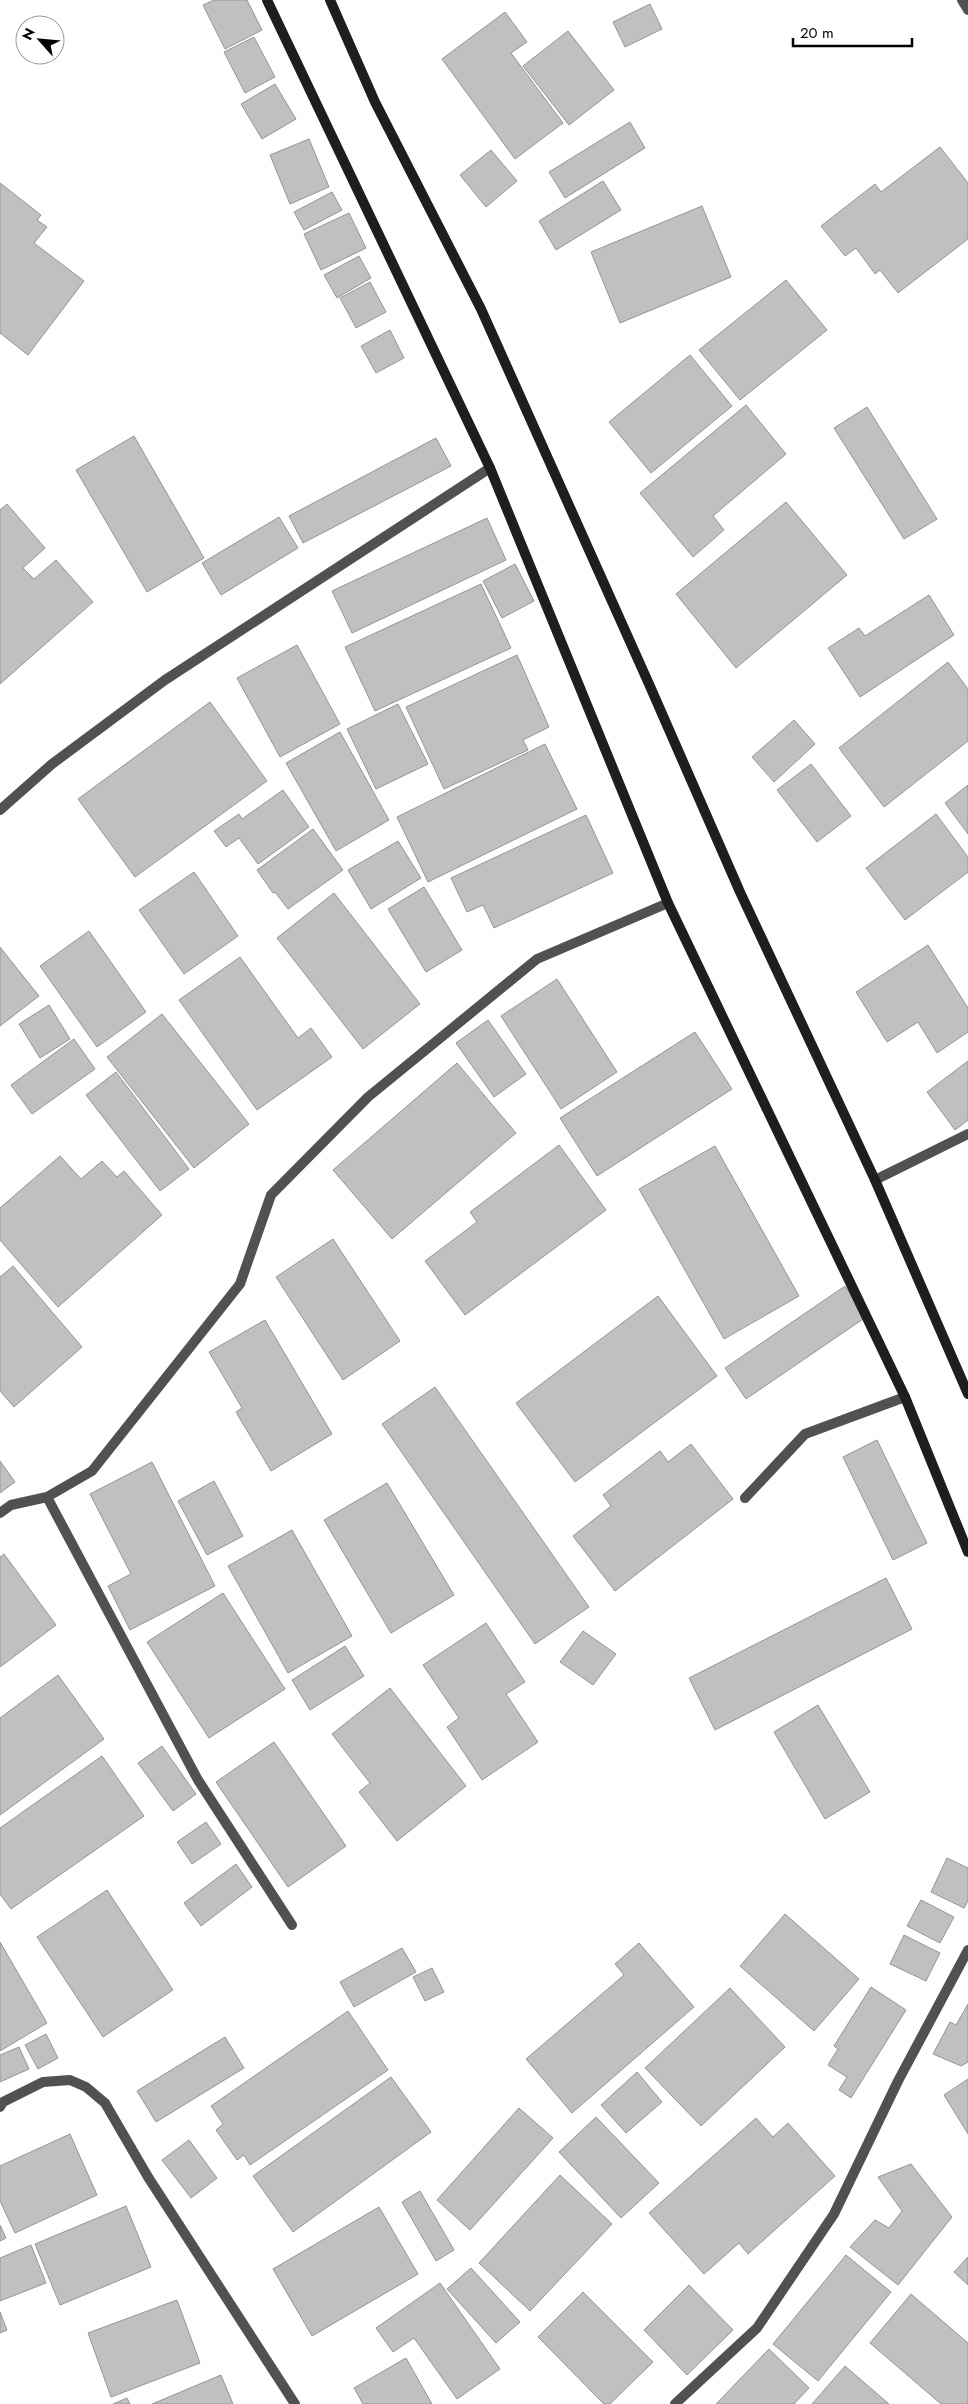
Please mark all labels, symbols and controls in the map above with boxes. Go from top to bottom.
north arrow [15,15,65,65]
scale bar [793,15,912,47]
text: 20 m [800,22,834,44]
text: N [17,25,40,44]

